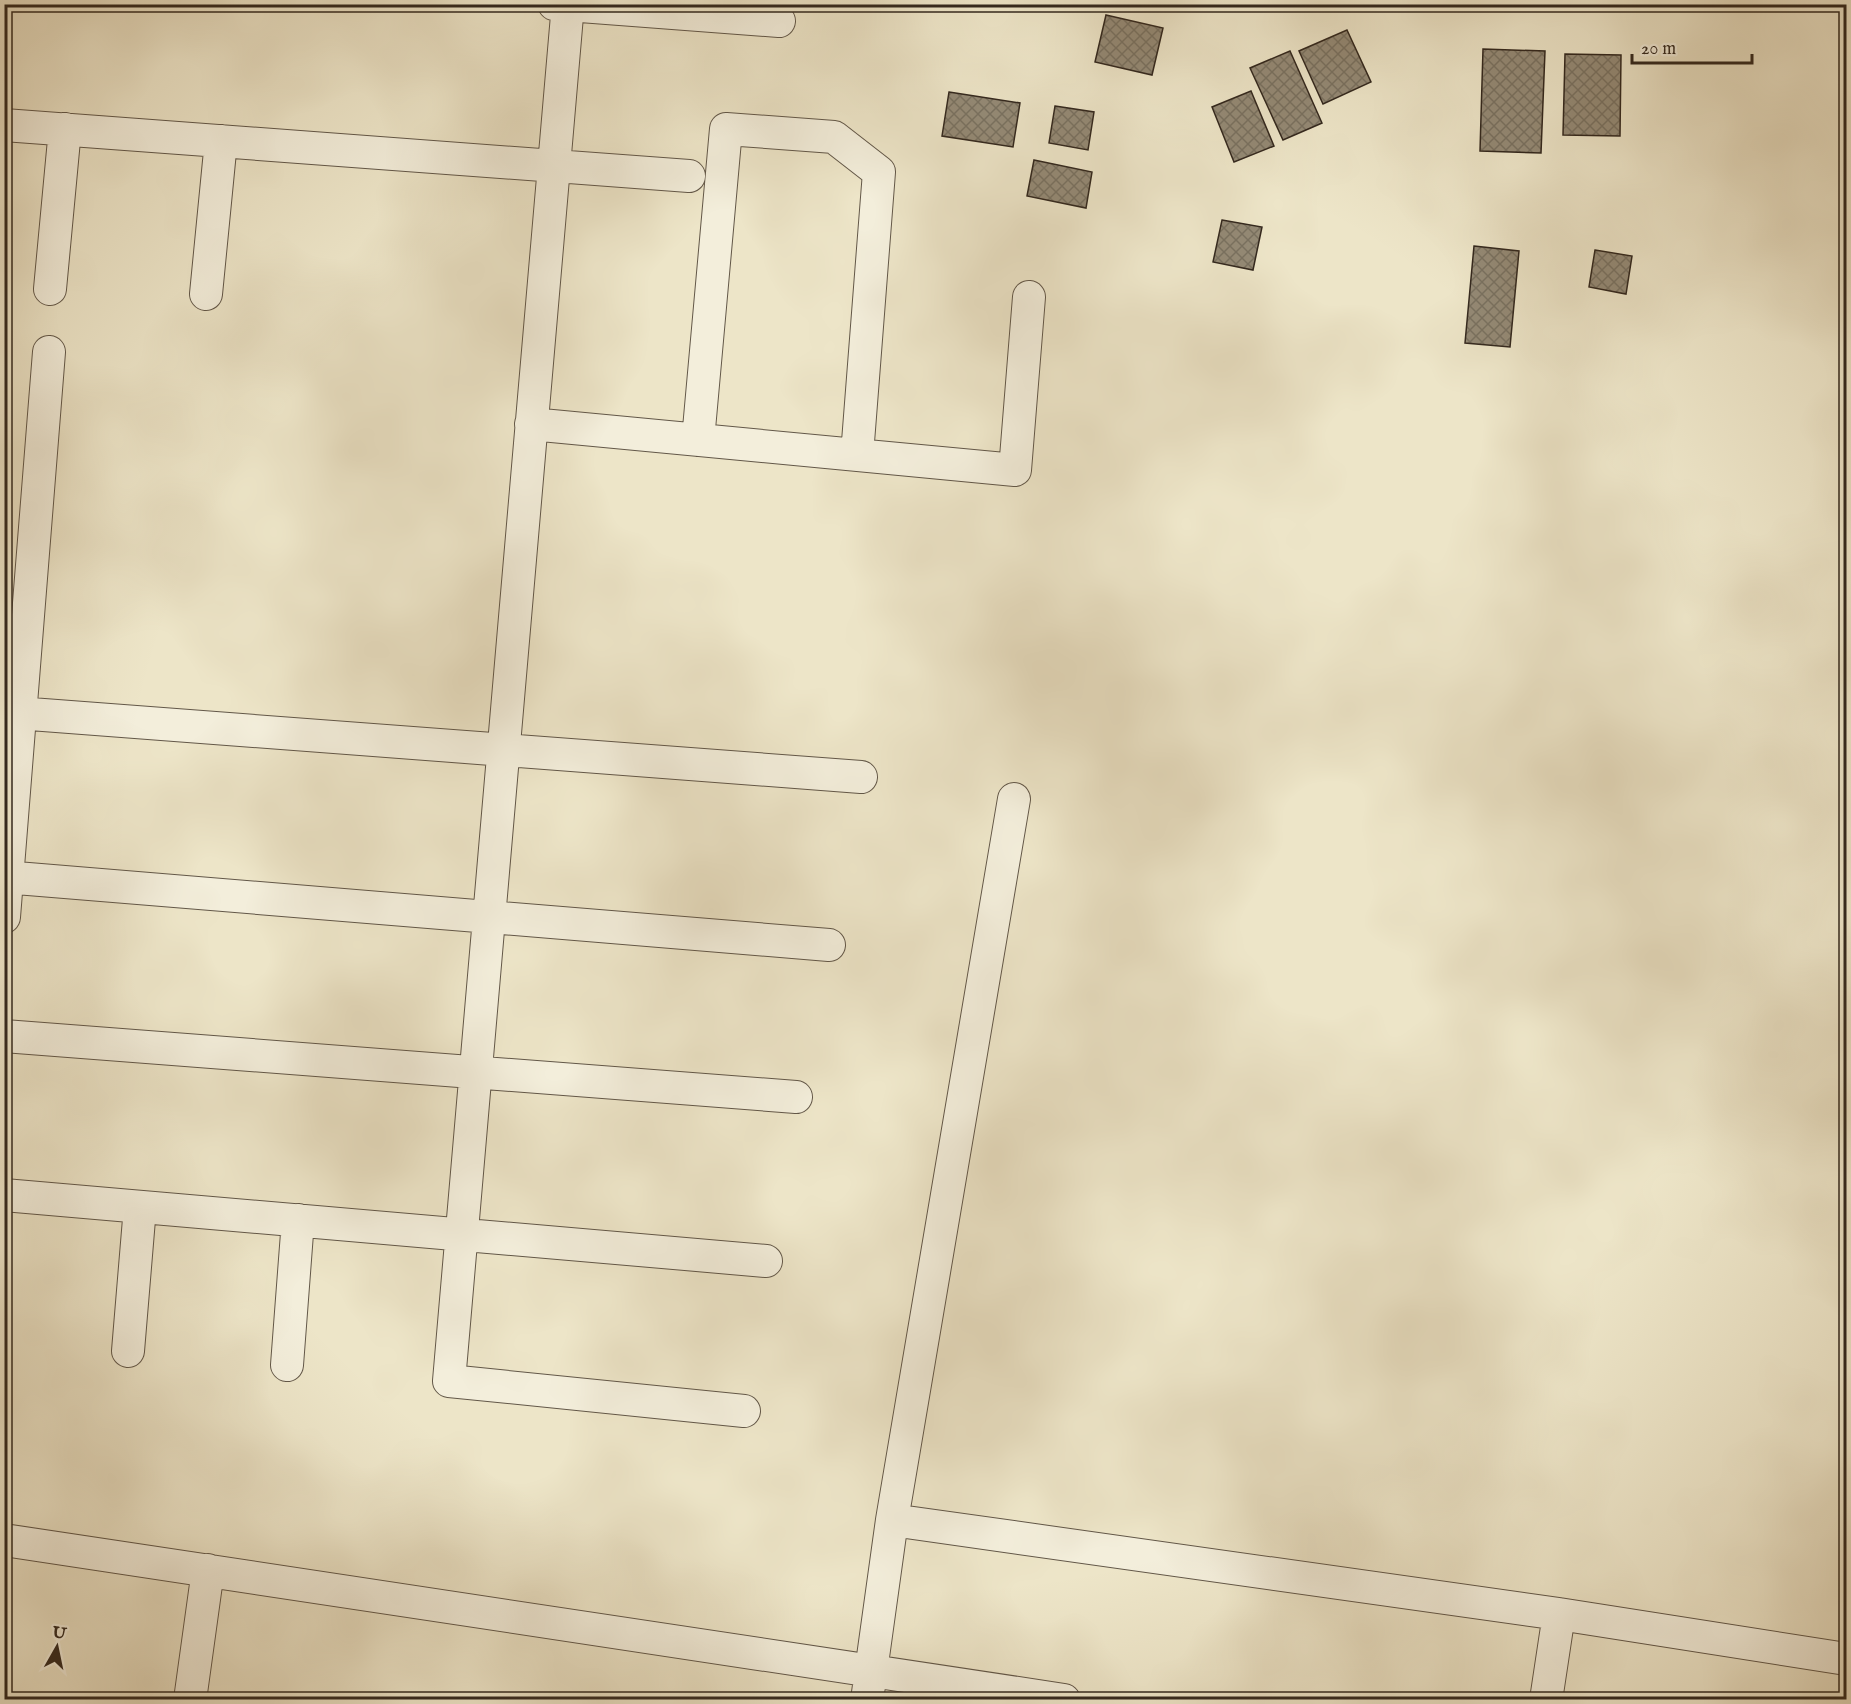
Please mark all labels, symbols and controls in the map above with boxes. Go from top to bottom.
scale bar [1632,27,1752,65]
text: 20 m [1641,38,1676,61]
north arrow [27,1617,87,1677]
text: U [50,1623,68,1645]

